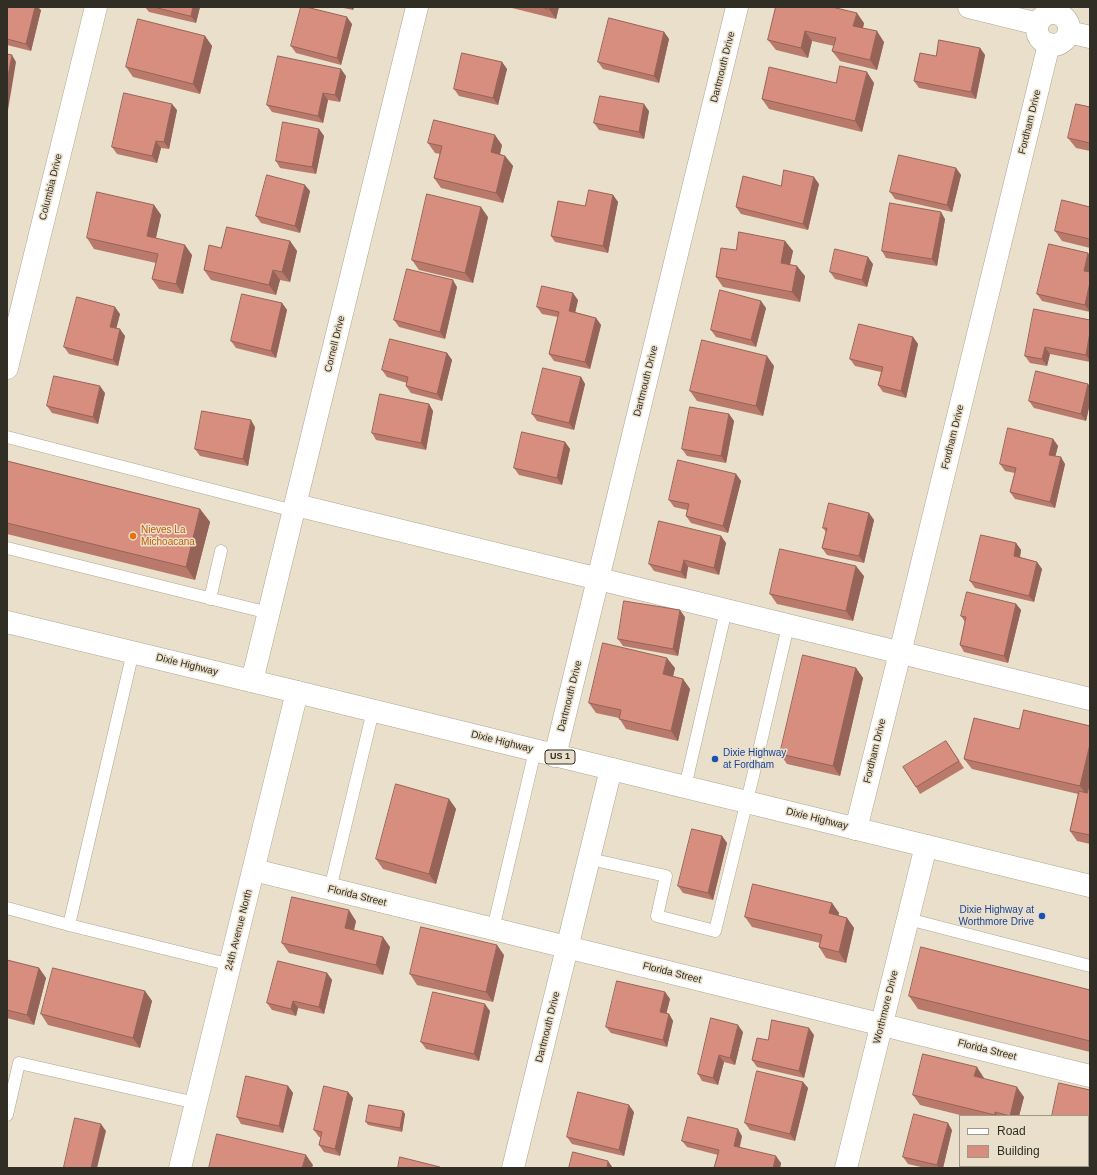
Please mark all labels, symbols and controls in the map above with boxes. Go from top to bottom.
street label: Dartmouth Drive [708,30,738,104]
street label: Fordham Drive [1016,88,1044,156]
street label: Columbia Drive [37,152,65,222]
street label: Cornell Drive [322,315,348,373]
street label: Dartmouth Drive [631,344,661,418]
street label: Fordham Drive [939,403,967,471]
place label: Nieves La Michoacana [141,524,195,548]
marker: Nieves La Michoacana [128,531,138,541]
street label: Dixie Highway [155,652,219,678]
street label: Dartmouth Drive [555,659,585,733]
street label: Fordham Drive [861,717,889,785]
street label: Dixie Highway [470,729,534,755]
place label: Dixie Highway at Fordham [723,747,786,770]
road number: US 1 [545,750,575,764]
marker: Dixie Highway at Fordham [710,754,720,764]
street label: Dixie Highway [785,806,849,832]
street label: Florida Street [326,883,388,909]
street label: 24th Avenue North [223,888,255,972]
place label: Dixie Highway at Worthmore Drive [959,904,1034,928]
marker: Dixie Highway at Worthmore Drive [1037,911,1047,921]
street label: Florida Street [641,960,703,986]
street label: Worthmore Drive [871,969,901,1045]
street label: Dartmouth Drive [533,990,563,1064]
street label: Florida Street [956,1037,1018,1063]
legend [959,1115,1089,1167]
text: Road [997,1124,1026,1138]
text: Building [997,1144,1040,1158]

